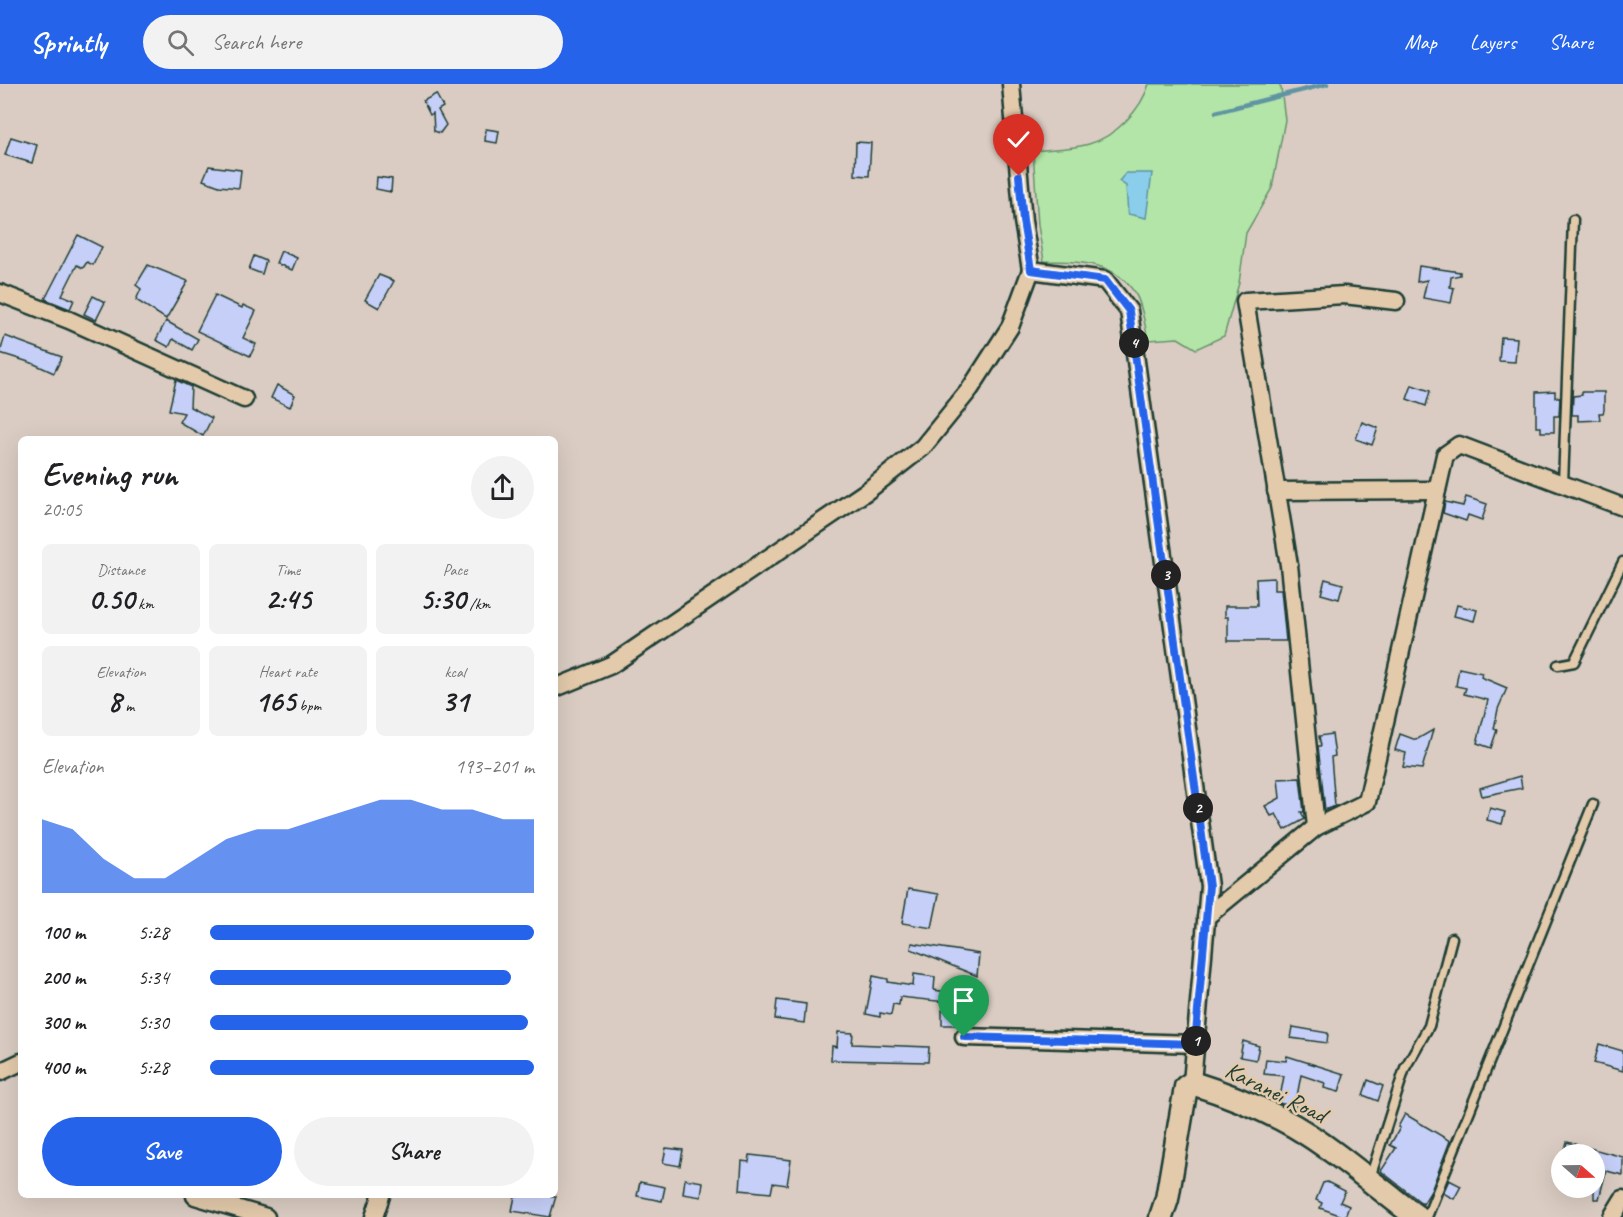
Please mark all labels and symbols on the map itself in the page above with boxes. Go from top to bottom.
pin [993,114,1044,176]
pin: 4 [1119,328,1149,358]
pin: 3 [1151,560,1181,590]
pin: 2 [1183,793,1213,823]
pin [938,975,989,1037]
pin: 1 [1181,1026,1211,1056]
street label: Karanei Road [1220,1055,1335,1131]
north arrow [1551,1144,1605,1198]

